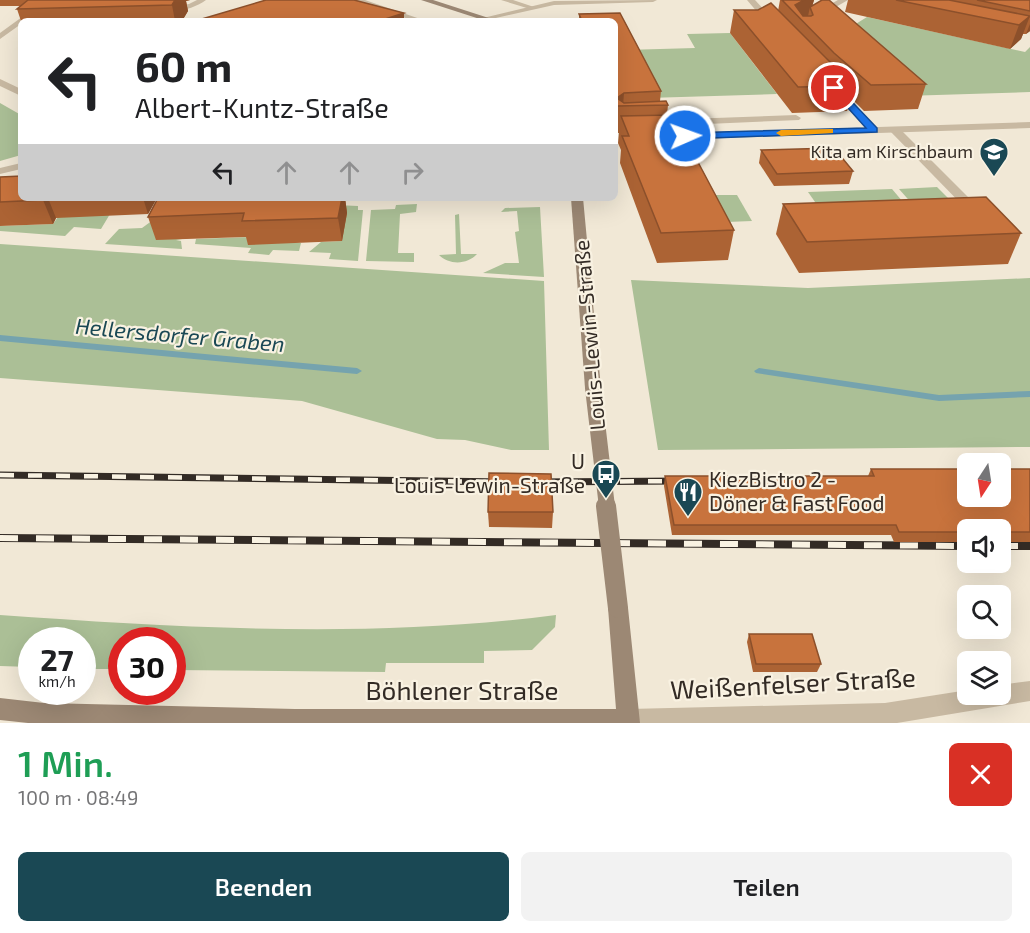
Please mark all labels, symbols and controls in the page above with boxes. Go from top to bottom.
text: 60 m [135,40,232,90]
icon: left [36,42,114,120]
pin [808,62,859,113]
icon: arrive [817,71,850,104]
text: Albert-Kuntz-Straße [135,91,389,123]
position arrow [653,104,717,168]
school or university icon: Kita am Kirschbaum [978,136,1010,178]
place label: Kita am Kirschbaum [811,140,973,162]
icon: left [207,156,240,189]
icon: ahead [270,156,303,189]
icon: ahead [333,156,366,189]
icon: right [396,156,429,189]
street label: Louis-Lewin-Straße [568,239,609,431]
water label: Hellersdorfer Graben [74,312,286,356]
place label: U Louis-Lewin-Straße [394,448,585,497]
north arrow [957,453,1011,507]
map controls [957,453,1011,705]
bus stop icon: U Louis-Lewin-Straße [590,458,622,500]
place label: KiezBistro 2 - Döner & Fast Food [709,466,885,515]
restaurant icon: KiezBistro 2 - Döner & Fast Food [672,476,704,518]
button: sound [957,519,1011,573]
button: search [957,585,1011,639]
speed limit sign: 30 [108,627,186,705]
text: 27 [40,641,74,677]
button: layers [957,651,1011,705]
street label: Weißenfelser Straße [669,661,917,704]
text: km/h [38,672,76,690]
street label: Böhlener Straße [366,674,558,705]
text: 1 Min. [18,741,113,784]
button: close [949,743,1012,806]
text: 100 m · 08:49 [18,785,138,809]
button: Beenden [18,852,509,921]
button: Teilen [521,852,1012,921]

